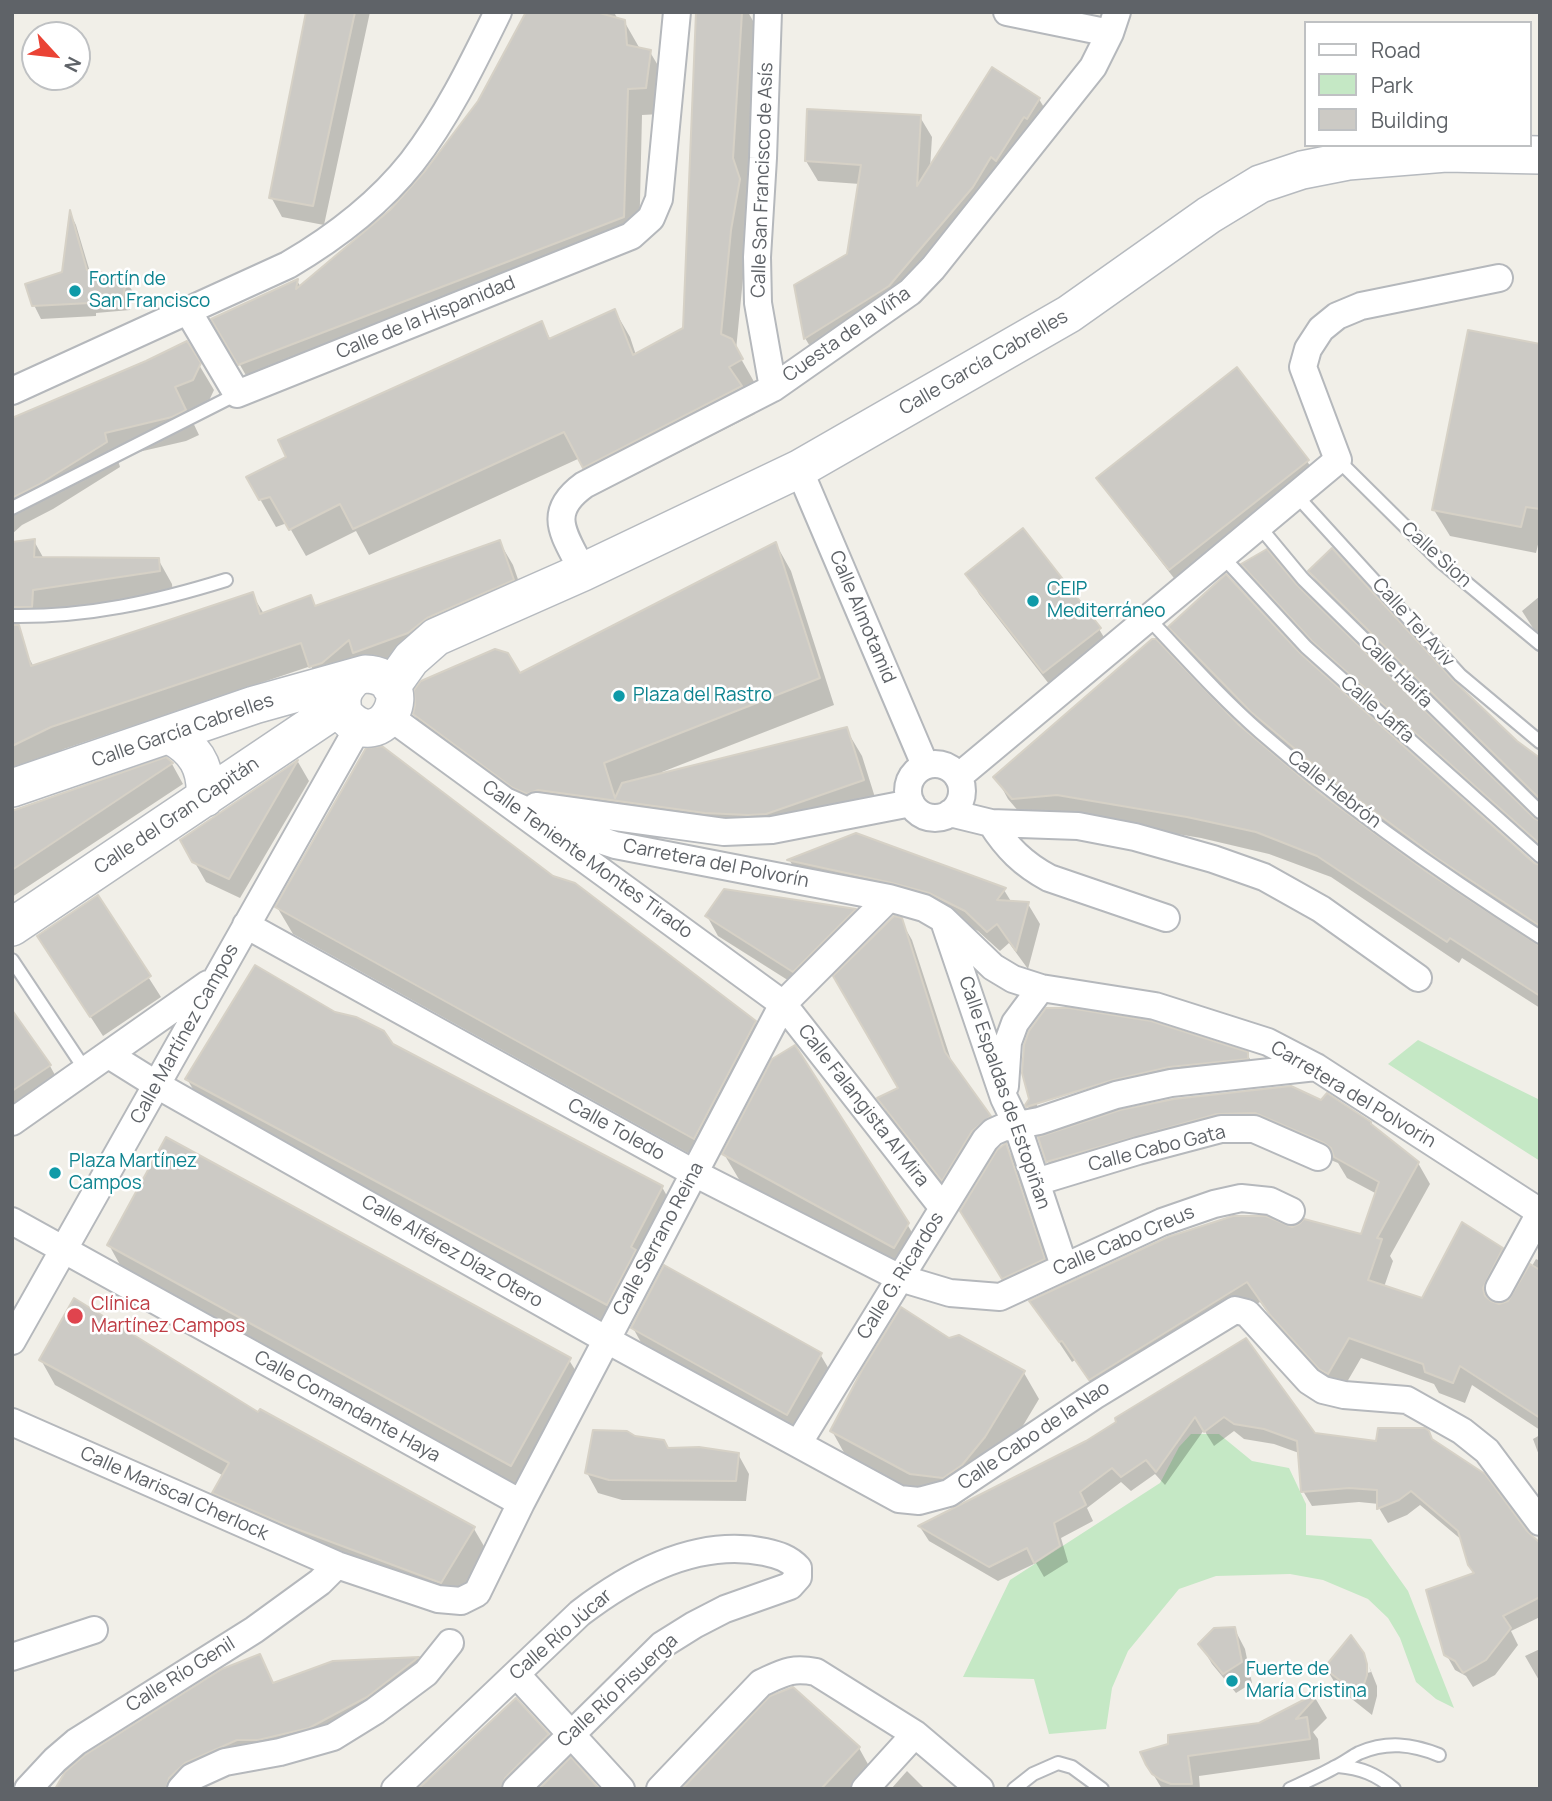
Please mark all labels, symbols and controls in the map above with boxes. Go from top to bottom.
north arrow [21,21,91,91]
legend [1304,21,1531,147]
text: Road [1371,36,1421,64]
text: N [58,53,88,77]
street label: Calle San Francisco de Asís [747,62,779,298]
text: Park [1371,71,1413,99]
text: Building [1371,106,1448,134]
place label: Fortín de San Francisco [89,269,210,313]
street label: Calle de la Hispanidad [333,272,519,364]
marker: Fortín de San Francisco [67,283,83,299]
street label: Cuesta de la Viña [779,283,915,387]
street label: Calle García Cabrelles [896,305,1072,421]
street label: Calle Sion [1396,518,1476,592]
street label: Calle Almotamid [824,547,900,687]
street label: Calle Tel Aviv [1367,574,1459,672]
place label: CEIP Mediterráneo [1047,579,1166,623]
marker: CEIP Mediterráneo [1025,593,1041,609]
street label: Calle Haifa [1355,631,1437,713]
street label: Calle Jaffa [1336,672,1418,748]
place label: Plaza del Rastro [633,685,772,707]
marker: Plaza del Rastro [611,688,627,704]
street label: Calle García Cabrelles [89,689,277,773]
street label: Calle Hebrón [1283,746,1385,834]
street label: Calle del Gran Capitán [90,752,264,880]
street label: Calle Teniente Montes Tirado [477,776,697,944]
street label: Carretera del Polvorín [621,835,811,893]
street label: Calle Martínez Campos [126,940,244,1128]
street label: Calle Espaldas de Estopiñan [953,974,1055,1212]
street label: Calle Falangista Al Mira [793,1020,933,1192]
street label: Carretera del Polvorin [1266,1037,1440,1153]
street label: Calle Toledo [564,1094,668,1166]
street label: Calle Cabo Gata [1086,1121,1228,1177]
place label: Plaza Martínez Campos [69,1151,197,1195]
street label: Calle Serrano Reina [609,1158,709,1320]
marker: Plaza Martínez Campos [47,1165,63,1181]
street label: Calle Alférez Díaz Otero [357,1191,547,1313]
street label: Calle Cabo Creus [1050,1201,1198,1281]
street label: Calle G. Ricardos [853,1208,949,1344]
place label: Clínica Martínez Campos [91,1294,245,1338]
marker: Clínica Martínez Campos [65,1306,85,1326]
street label: Calle Comandante Haya [250,1346,444,1468]
street label: Calle Cabo de la Nao [954,1377,1114,1495]
street label: Calle Mariscal Cherlock [76,1442,272,1546]
street label: Calle Río Júcar [505,1585,617,1685]
street label: Calle Río Pisuerga [553,1629,683,1753]
street label: Calle Río Genil [122,1633,240,1717]
place label: Fuerte de María Cristina [1246,1659,1367,1703]
marker: Fuerte de María Cristina [1224,1673,1240,1689]

